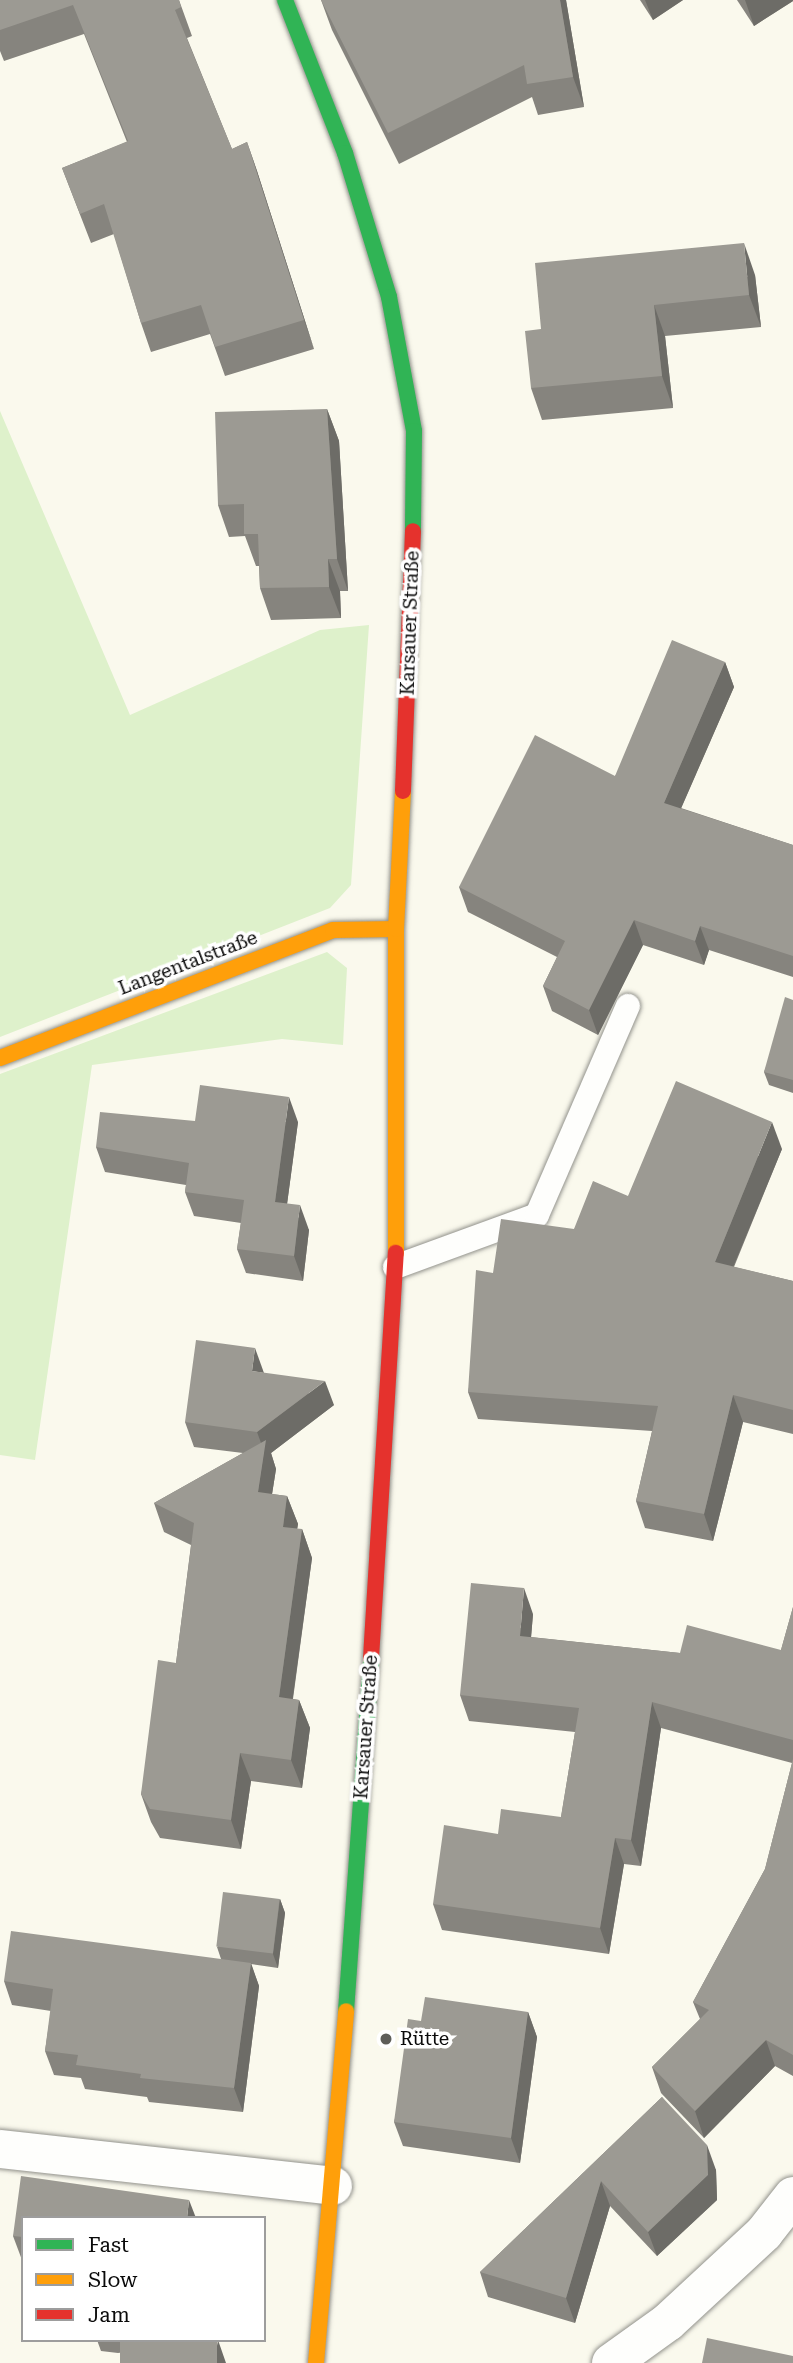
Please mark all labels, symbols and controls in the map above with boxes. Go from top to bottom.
street label: Karsauer Straße [396,550,424,696]
street label: Langentalstraße [115,926,261,1000]
street label: Karsauer Straße [350,1654,382,1800]
place label: Rütte [400,2028,449,2050]
marker: Rütte [378,2031,394,2047]
legend [21,2216,266,2342]
text: Fast [88,2233,129,2257]
text: Slow [88,2268,137,2292]
text: Jam [88,2303,130,2327]

